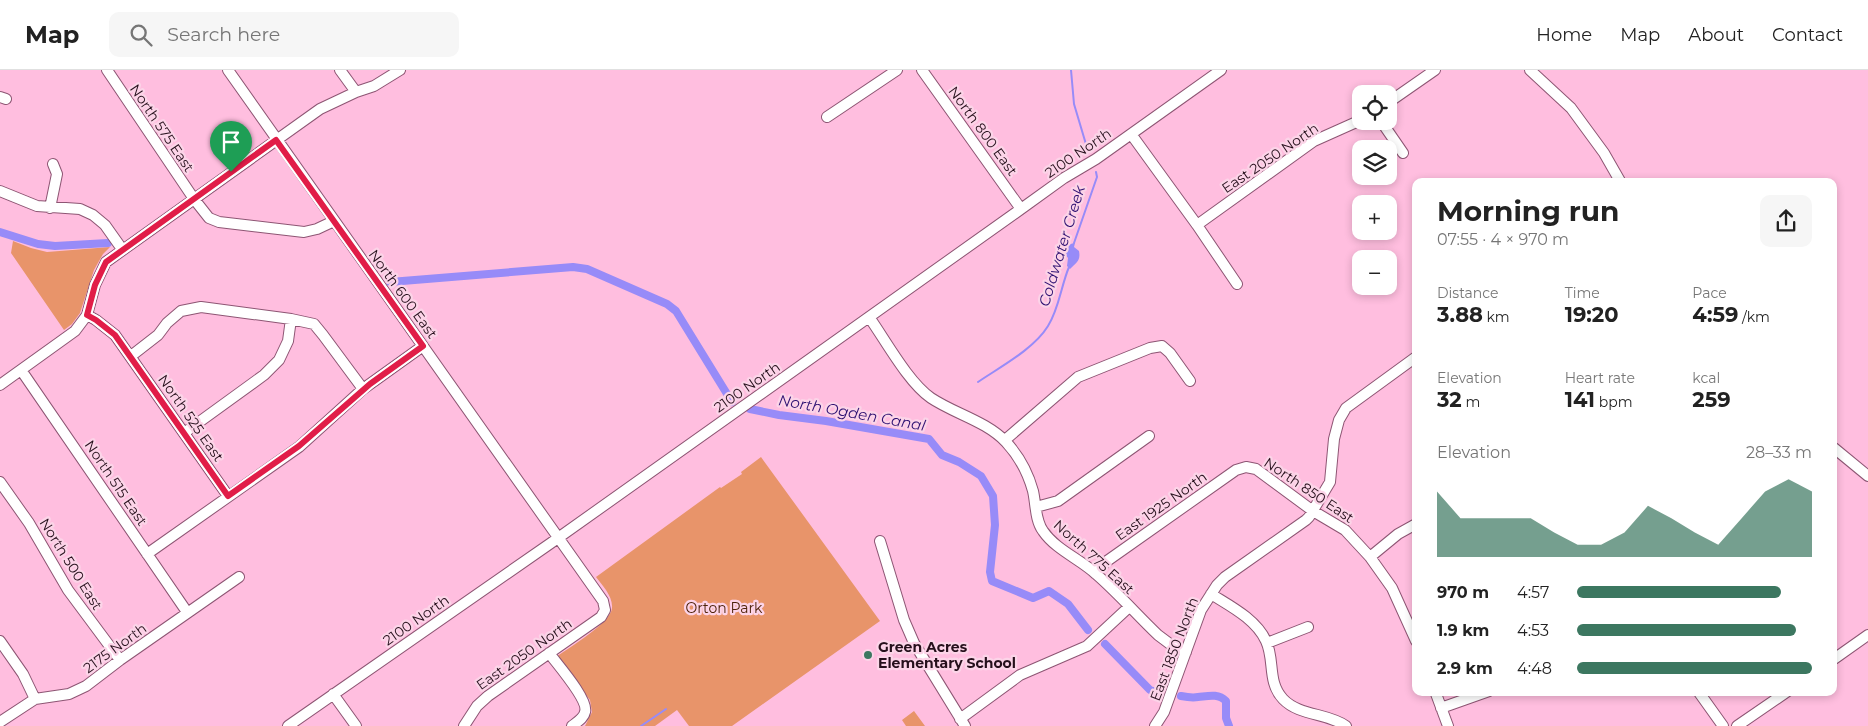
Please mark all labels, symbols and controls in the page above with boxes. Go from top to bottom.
search box [109,12,459,57]
text: Map [25,20,79,49]
icon: search [127,21,155,49]
text: Search here [167,23,280,46]
text: Home [1536,24,1592,46]
text: Map [1620,24,1660,46]
text: About [1688,24,1744,46]
text: Contact [1772,24,1843,46]
street label: North 575 East [126,81,198,176]
street label: North 800 East [945,83,1022,179]
map controls [1352,85,1397,295]
button: locate [1352,85,1397,130]
street label: East 2050 North [1218,119,1322,197]
pin [210,121,252,172]
street label: 2100 North [1041,124,1115,182]
icon: arrive [217,128,245,156]
button: layers [1352,140,1397,185]
water label: Coldwater Creek [1034,182,1089,309]
text: Morning run [1437,194,1619,228]
button: + [1352,195,1397,240]
button: share [1760,195,1812,247]
text: 07:55 · 4 × 970 m [1437,230,1569,249]
street label: North 600 East [365,246,441,342]
button: − [1352,250,1397,295]
text: Distance [1437,284,1499,302]
text: Time [1565,284,1600,302]
text: Pace [1692,284,1727,302]
text: 3.88 [1437,302,1483,327]
text: 19:20 [1565,302,1618,327]
text: 4:59 [1692,302,1738,327]
text: km [1483,308,1510,326]
text: /km [1738,308,1770,326]
street label: 2100 North [711,358,783,416]
text: Elevation [1437,369,1502,387]
text: Heart rate [1565,369,1635,387]
text: kcal [1692,369,1720,387]
street label: North 525 East [154,371,228,465]
text: 32 [1437,387,1462,412]
text: 141 [1565,387,1595,412]
text: 259 [1692,387,1731,412]
water label: North Ogden Canal [777,390,927,435]
text: m [1462,393,1480,411]
text: bpm [1595,393,1633,411]
street label: North 515 East [81,437,151,529]
text: Elevation [1437,443,1511,462]
text: 28–33 m [1746,443,1812,462]
street label: North 850 East [1261,453,1358,527]
street label: East 1925 North [1112,468,1210,544]
street label: North 500 East [36,515,107,614]
street label: North 775 East [1050,516,1138,598]
text: 970 m [1437,583,1489,602]
text: 4:57 [1517,583,1549,602]
street label: 2100 North [380,591,452,649]
street label: East 1850 North [1146,595,1202,703]
park label: Orton Park [686,599,763,617]
street label: East 2050 North [473,614,575,694]
street label: 2175 North [80,619,150,677]
text: 1.9 km [1437,621,1489,640]
text: 4:53 [1517,621,1549,640]
place label: Green Acres Elementary School [878,638,1016,672]
marker: Green Acres Elementary School [862,649,874,661]
text: 2.9 km [1437,659,1493,678]
text: 4:48 [1517,659,1552,678]

